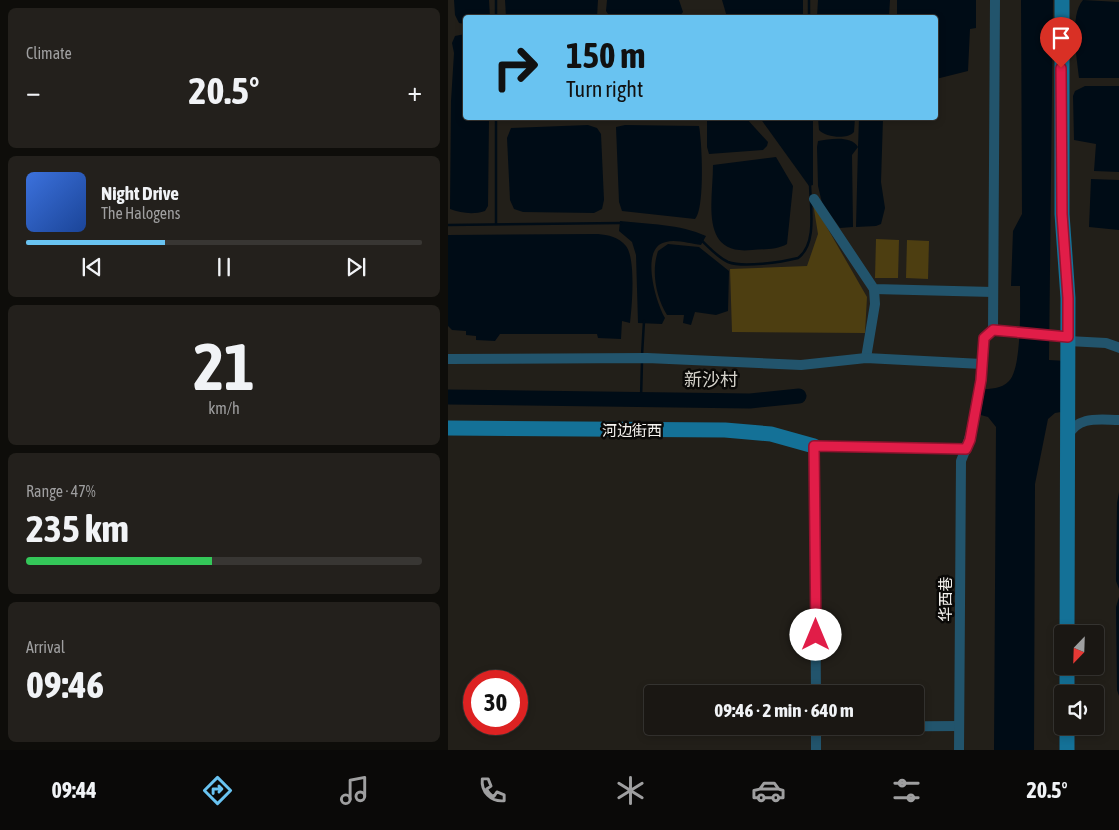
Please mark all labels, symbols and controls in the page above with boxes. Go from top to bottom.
pin [1040,17,1082,68]
icon: arrive [1047,24,1075,52]
icon: right [483,35,548,100]
text: 150 m [566,35,645,75]
text: Climate [26,44,72,62]
text: 20.5° [189,69,259,112]
text: − [26,75,41,107]
text: + [407,75,422,107]
text: Turn right [566,76,643,102]
text: Night Drive [101,182,179,204]
text: The Halogens [101,204,181,222]
icon: previous [78,253,106,281]
icon: pause [210,253,238,281]
icon: next [342,253,370,281]
text: 21 [193,329,255,404]
district label: 新沙村 [684,369,738,390]
text: km/h [208,399,240,417]
street label: 河边街西 [602,422,662,439]
text: Range · 47% [26,482,96,500]
text: 235 km [26,507,129,550]
street label: 华西巷 [937,576,954,622]
position arrow [789,608,841,660]
north arrow [1054,625,1104,675]
map controls [1054,625,1104,735]
text: Arrival [26,638,65,656]
text: 09:46 [26,663,104,706]
speed limit sign: 30 [463,670,528,735]
button: sound [1054,685,1104,735]
text: 09:46 · 2 min · 640 m [714,699,854,721]
icon: directions [200,773,235,808]
icon: music [337,773,372,808]
icon: phone [475,773,510,808]
icon: climate [613,773,648,808]
icon: car [751,773,786,808]
icon: filters [889,773,924,808]
text: 09:44 [51,777,97,803]
text: 20.5° [1026,777,1068,803]

